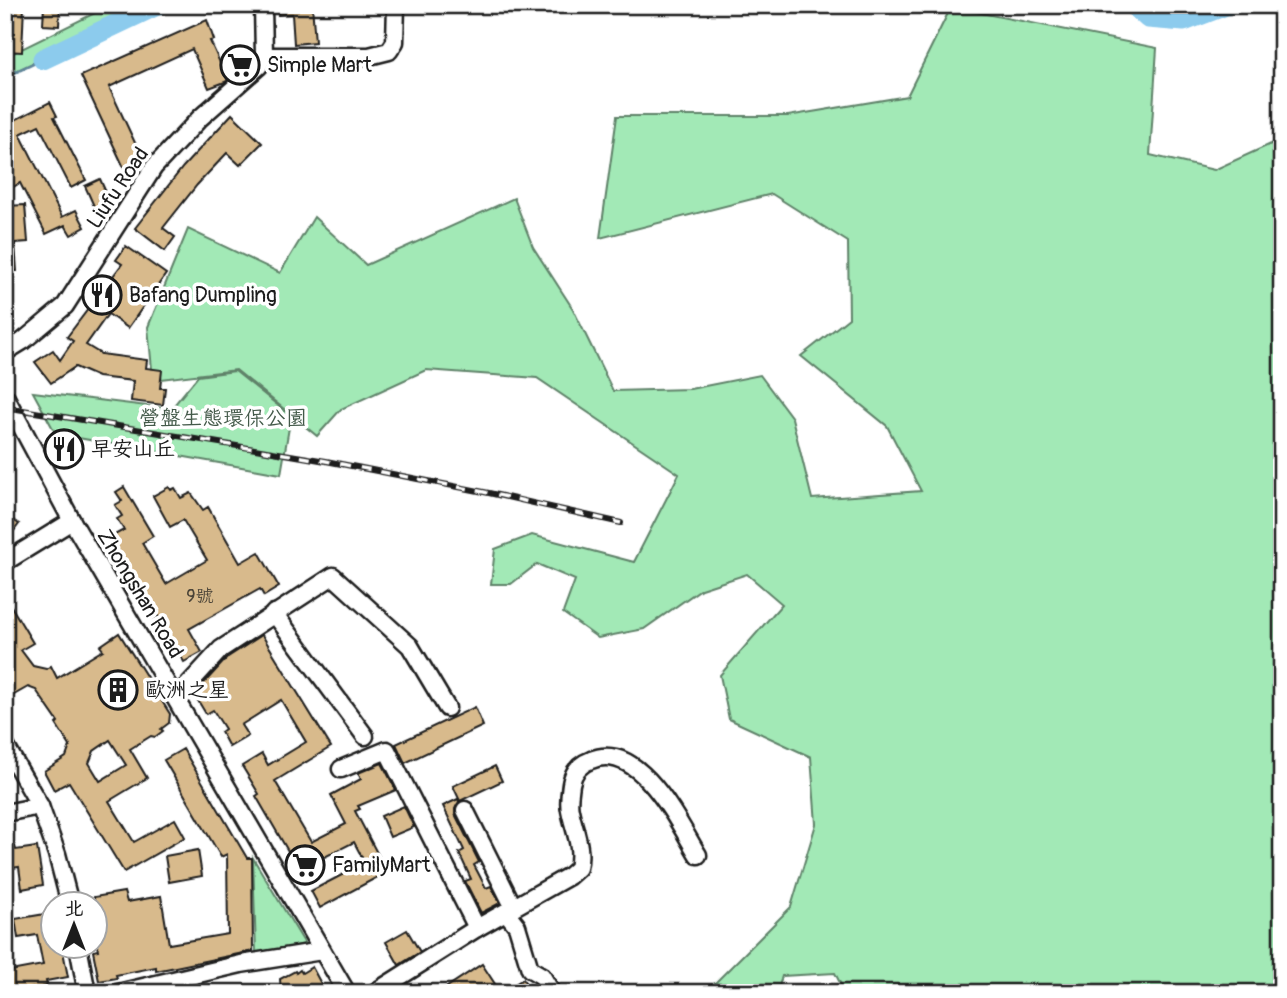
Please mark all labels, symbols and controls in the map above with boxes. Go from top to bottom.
supermarket icon: Simple Mart [219,44,261,86]
place label: Simple Mart [267,52,372,79]
street label: Liufu Road [81,142,155,234]
restaurant icon: Bafang Dumpling [81,274,123,316]
place label: Bafang Dumpling [129,282,277,309]
park label: 營盤生態環保公園 [139,405,307,432]
restaurant icon: 早安山丘 [43,428,85,470]
place label: 早安山丘 [91,436,175,463]
street label: Zhongshan Road [91,524,189,664]
house number: 9號 [186,585,214,608]
building icon: 歐洲之星 [97,669,139,711]
place label: 歐洲之星 [145,677,229,704]
supermarket icon: FamilyMart [284,844,326,886]
place label: FamilyMart [332,852,431,879]
north arrow [38,890,108,960]
text: 北 [64,897,84,921]

